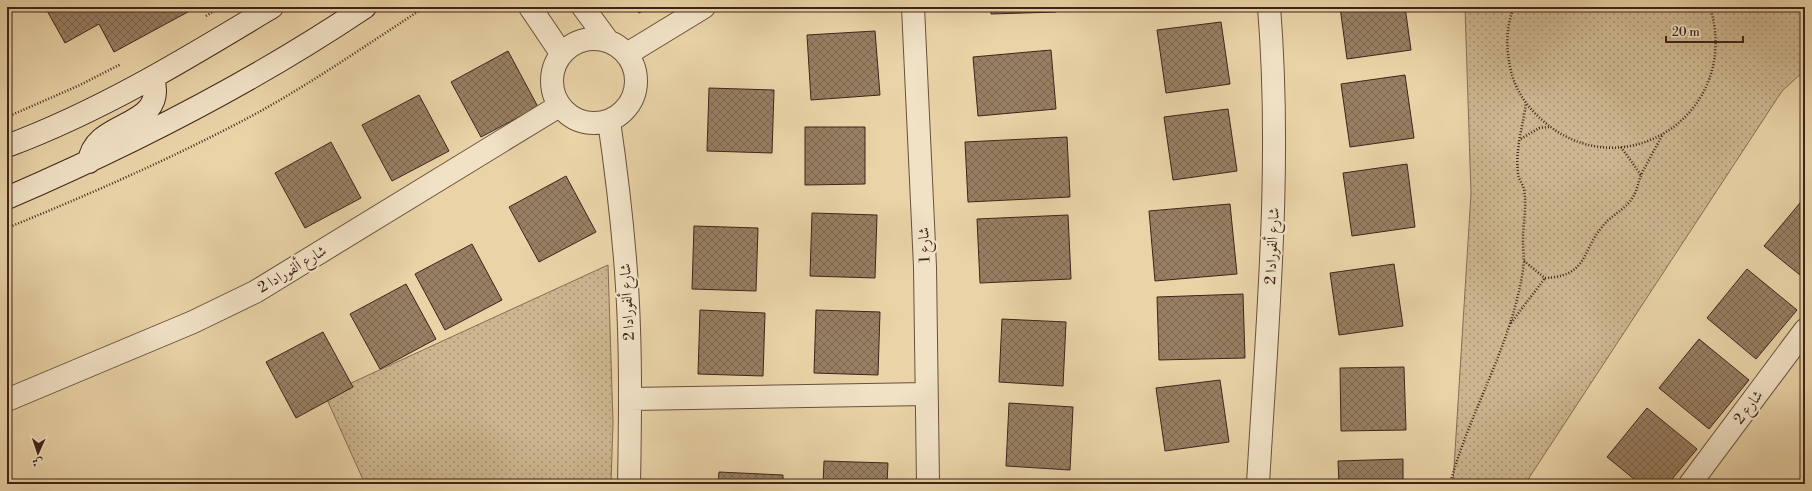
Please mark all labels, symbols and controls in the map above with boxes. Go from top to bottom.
scale bar [1666,18,1743,44]
text: 20 m [1672,25,1700,40]
street label: شارع ألفورادا 2 [1259,207,1287,285]
street label: شارع 1 [914,227,938,263]
street label: شارع ألفورادا 2 [253,240,332,300]
street label: شارع ألفورادا 2 [614,263,642,341]
street label: شارع 2 [1729,387,1770,430]
north arrow [18,433,58,473]
text: ش [32,455,43,469]

